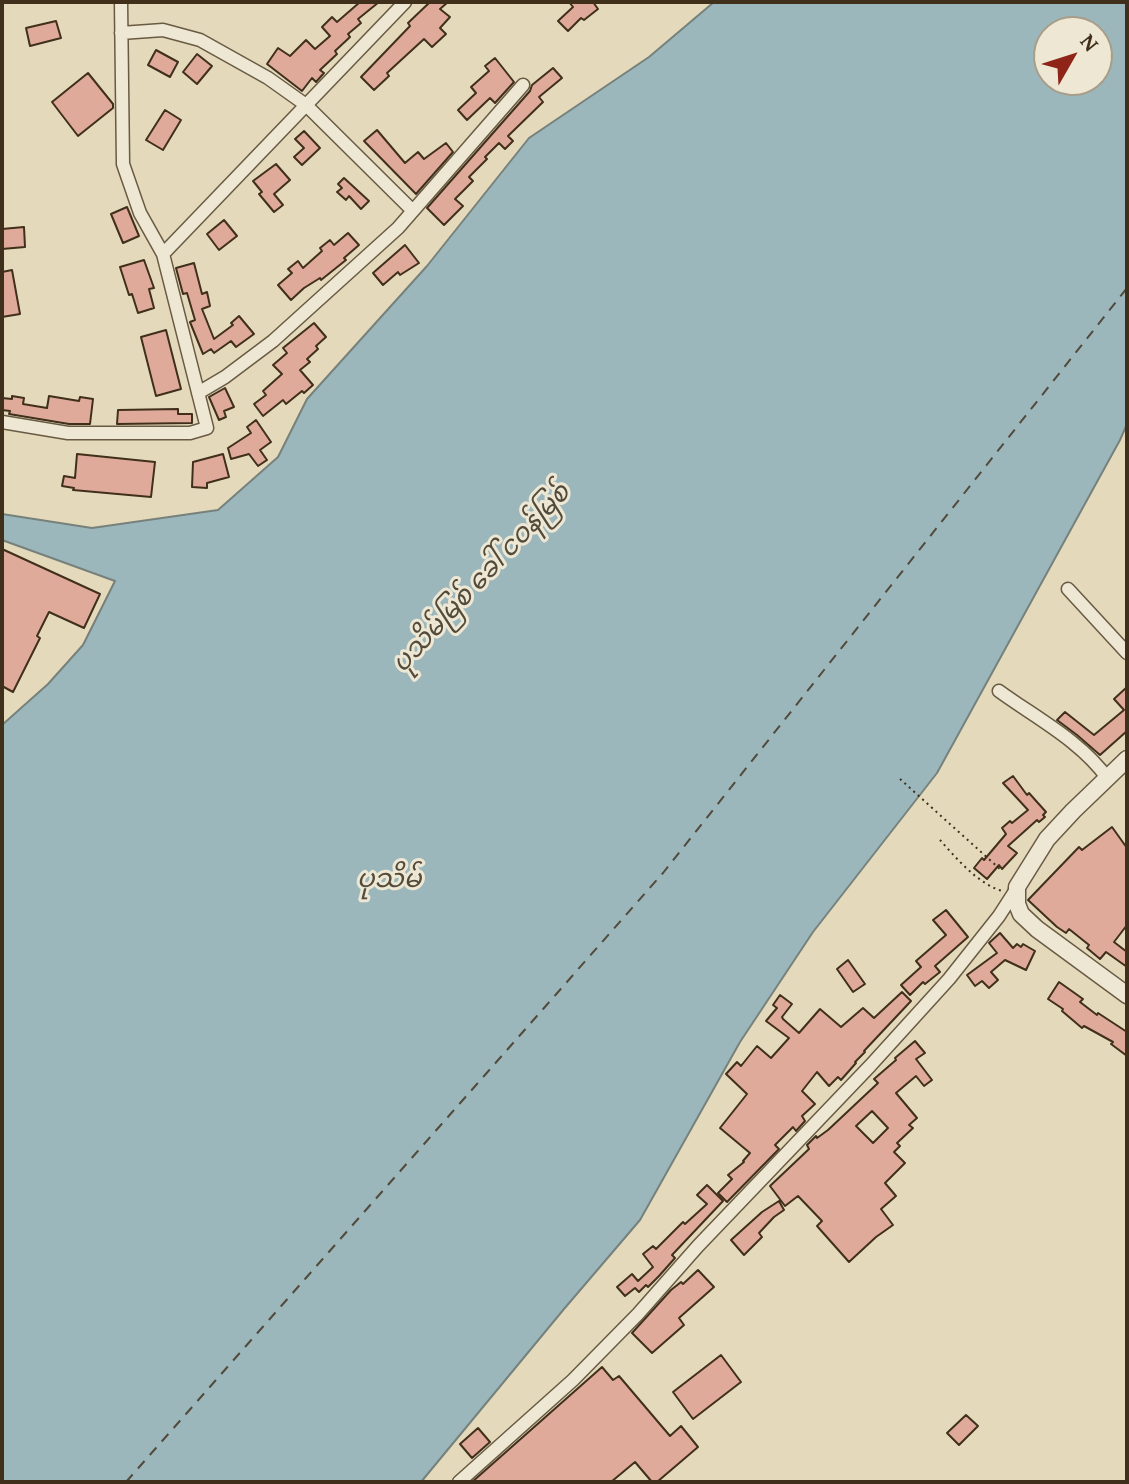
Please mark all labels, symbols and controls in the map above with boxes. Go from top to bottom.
north arrow [1033,16,1113,96]
text: N [1073,26,1107,58]
water label: ပုသိမ်မြစ် ခေါ် ငဝန်မြစ် [386,478,578,680]
water label: ပုသိမ် [357,864,421,896]

